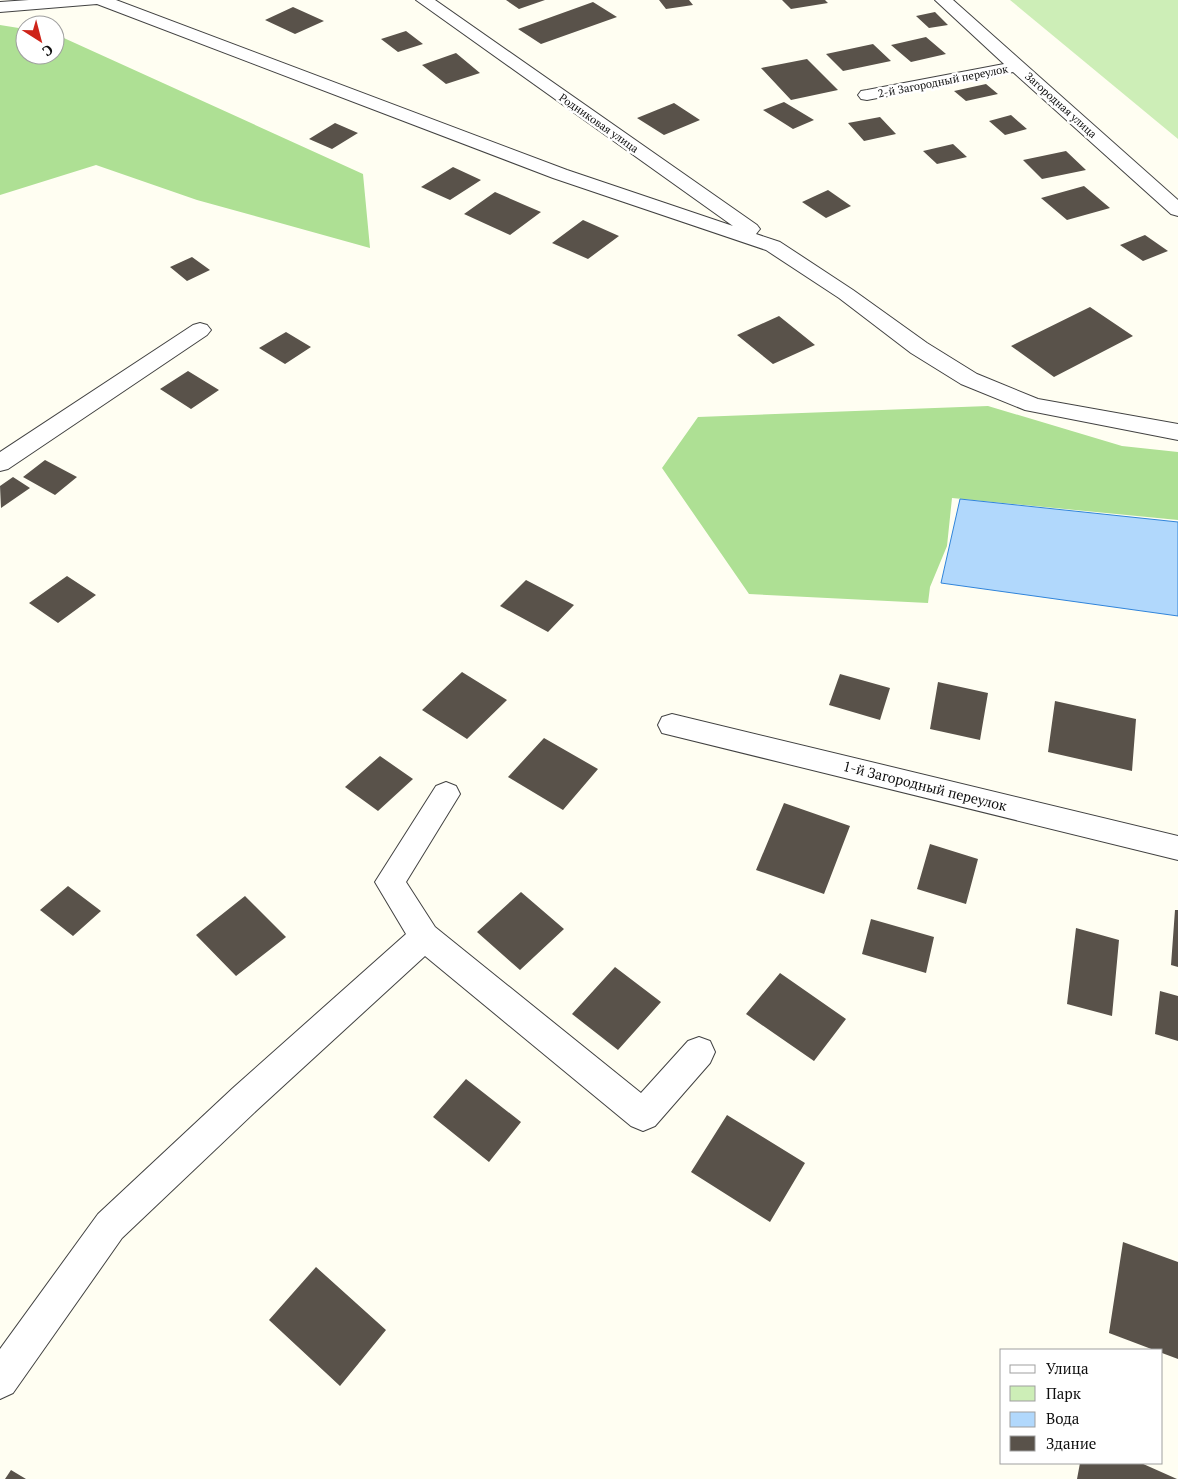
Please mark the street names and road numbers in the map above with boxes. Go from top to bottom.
street label: 2-й Загородный переулок [877,62,1009,100]
street label: Загородная улица [1022,69,1100,141]
street label: Родниковая улица [557,90,642,156]
street label: 1-й Загородный переулок [841,756,1009,815]

